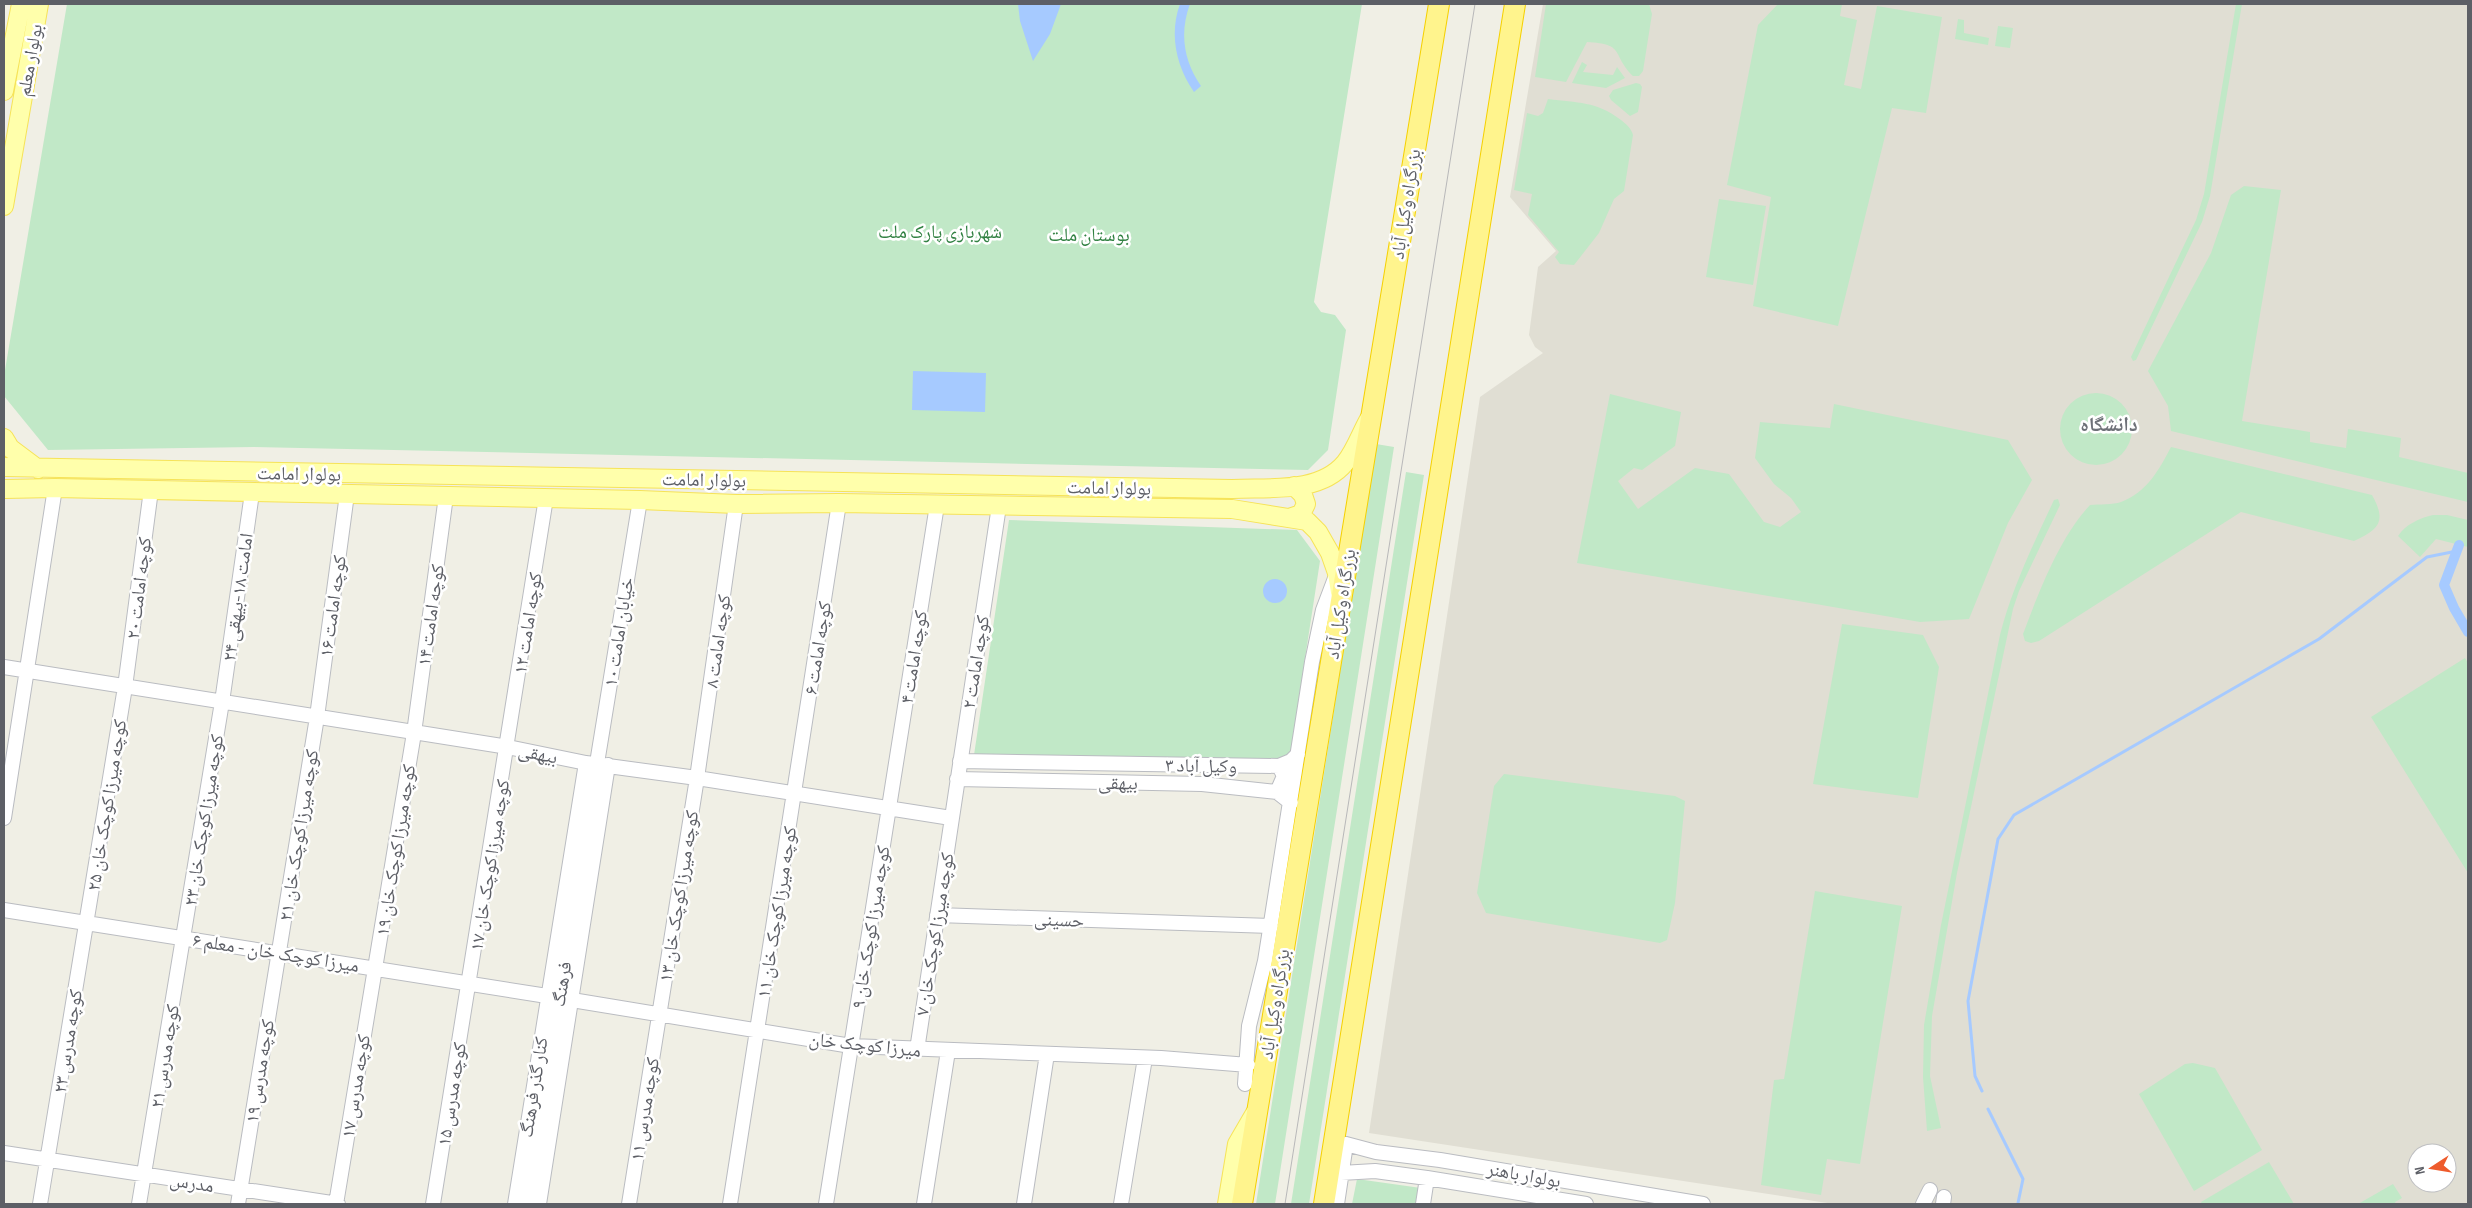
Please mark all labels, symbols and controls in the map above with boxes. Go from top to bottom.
street label: بولوار معلم [13,22,48,98]
street label: بزرگراه وکیل آباد [1386,147,1427,261]
park label: شهربازی پارک ملت [878,221,1002,244]
park label: بوستان ملت [1048,224,1130,247]
district label: دانشگاه [2080,413,2138,437]
street label: بولوار امامت [257,462,341,487]
street label: بولوار امامت [662,468,746,493]
street label: بولوار امامت [1067,476,1151,501]
street label: امامت ۱۸-بیهقی ۲۴ [218,532,259,663]
street label: کوچه امامت ۲۰ [122,536,157,641]
street label: بزرگراه وکیل آباد [1321,547,1362,661]
street label: کوچه امامت ۱۶ [315,554,352,659]
street label: کوچه امامت ۱۴ [413,563,450,668]
street label: کوچه امامت ۱۲ [509,571,548,676]
street label: خیابان امامت ۱۰ [600,576,639,688]
street label: کوچه امامت ۸ [701,593,736,689]
street label: کوچه امامت ۶ [800,600,837,697]
street label: کوچه امامت ۴ [896,609,933,706]
street label: کوچه امامت ۲ [958,614,995,711]
street label: کوچه میرزا کوچک خان ۲۵ [83,718,132,893]
street label: کوچه میرزا کوچک خان ۲۳ [180,733,229,908]
street label: بیهقی [516,739,559,770]
street label: کوچه میرزا کوچک خان ۲۱ [275,748,324,923]
street label: ۳ وکیل آباد [1165,754,1237,779]
street label: کوچه میرزا کوچک خان ۱۹ [372,763,421,938]
street label: بیهقی [1098,772,1138,795]
street label: کوچه میرزا کوچک خان ۱۷ [466,778,515,953]
street label: کوچه میرزا کوچک خان ۱۳ [655,809,704,984]
street label: کوچه میرزا کوچک خان ۱۱ [753,825,802,1000]
street label: کوچه میرزا کوچک خان ۹ [847,844,896,1010]
street label: کوچه میرزا کوچک خان ۷ [911,851,960,1017]
street label: حسینی [1033,908,1084,933]
street label: میرزا کوچک خان - معلم ۶ [191,929,361,978]
street label: بزرگراه وکیل آباد [1255,947,1296,1061]
street label: فرهنگ [548,960,577,1009]
street label: کوچه مدرس ۲۳ [49,988,88,1095]
street label: کوچه مدرس ۲۱ [146,1003,185,1110]
street label: کوچه مدرس ۱۹ [241,1018,280,1125]
street label: میرزا کوچک خان [808,1028,922,1063]
street label: کوچه مدرس ۱۷ [337,1033,376,1140]
street label: کنار گذر فرهنگ [515,1035,554,1139]
street label: کوچه مدرس ۱۵ [433,1041,472,1148]
street label: کوچه مدرس ۱۱ [626,1056,665,1163]
north arrow [2407,1143,2457,1193]
street label: بولوار باهنر [1484,1157,1563,1193]
text: N [2411,1165,2429,1176]
street label: مدرس [168,1169,215,1198]

